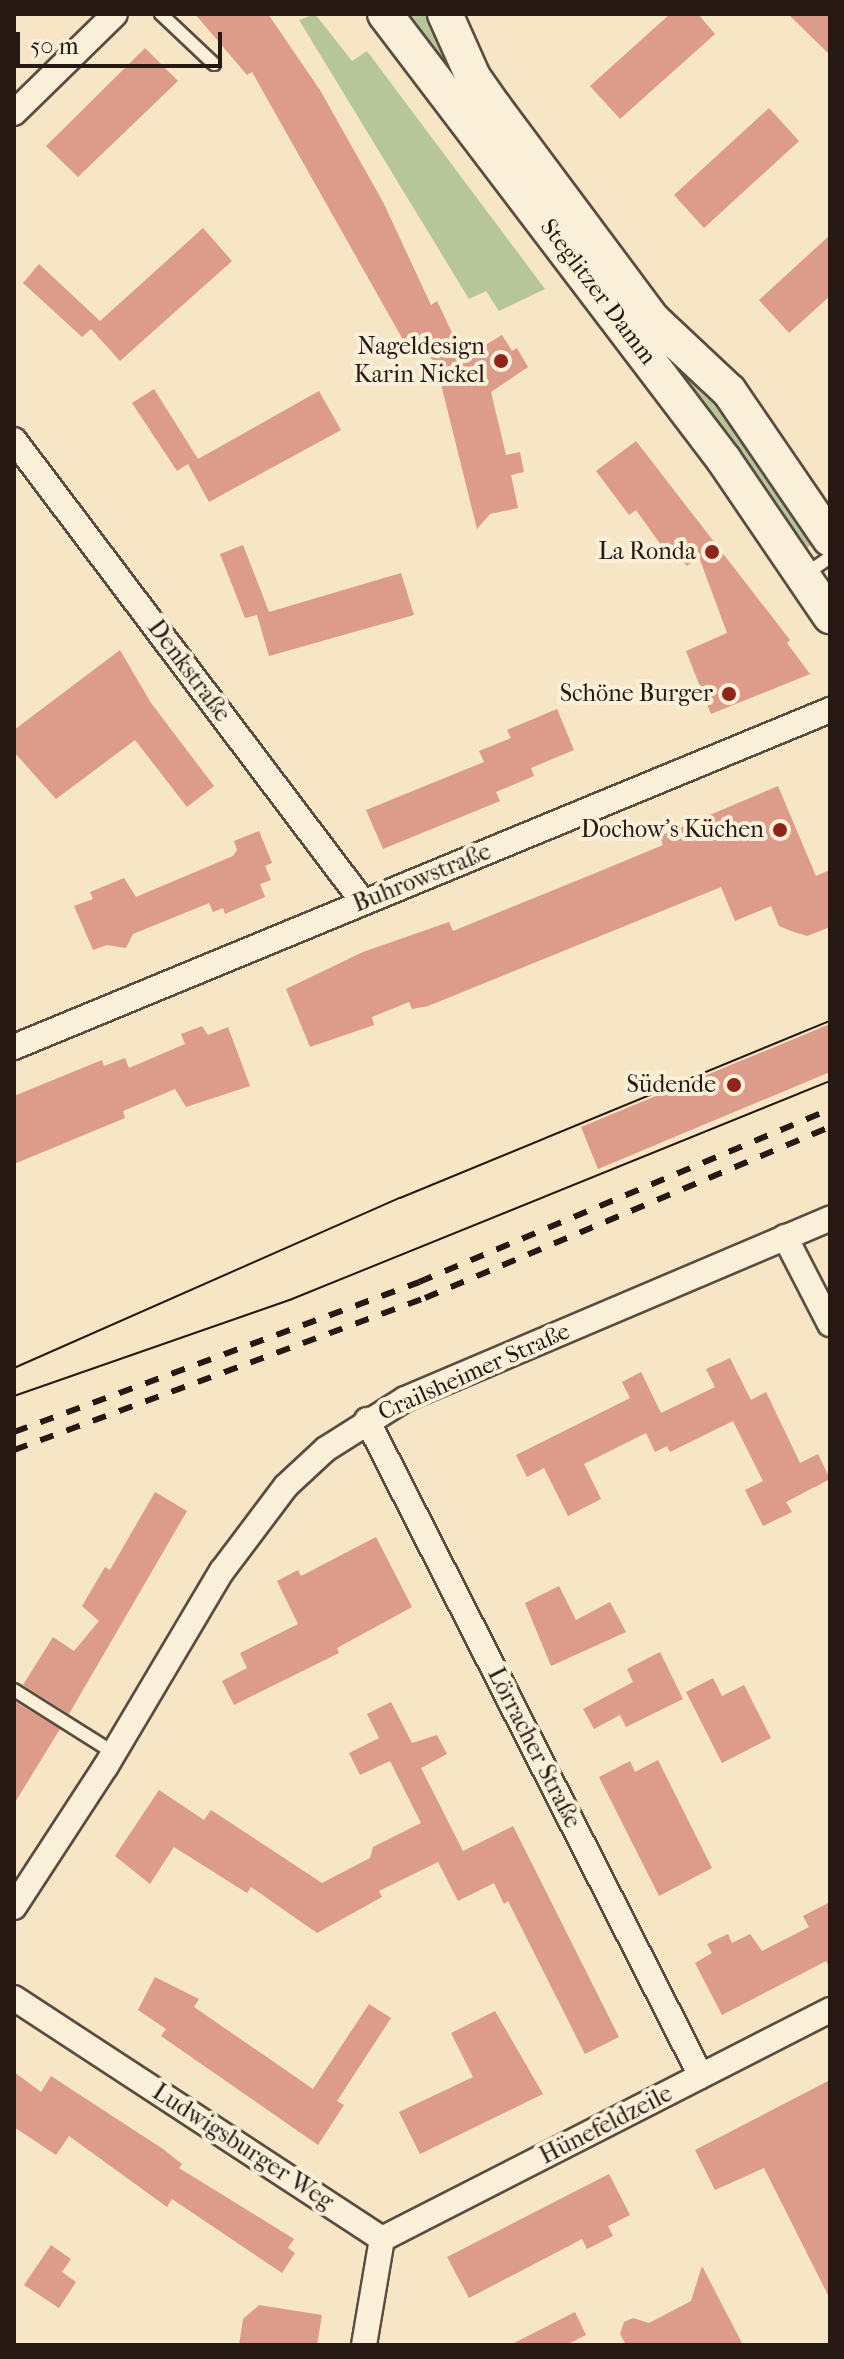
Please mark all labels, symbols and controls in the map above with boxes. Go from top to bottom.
scale bar [20,16,226,66]
text: 50 m [30,32,79,60]
street label: Steglitzer Damm [534,213,662,371]
place label: Nageldesign Karin Nickel [354,333,485,389]
marker: Nageldesign Karin Nickel [492,352,510,370]
place label: La Ronda [598,538,696,566]
marker: La Ronda [703,543,721,561]
street label: Denkstraße [141,614,237,728]
place label: Schöne Burger [560,680,713,708]
marker: Schöne Burger [720,685,738,703]
place label: Dochow's Küchen [581,816,764,844]
marker: Dochow's Küchen [771,821,789,839]
street label: Buhrowstraße [349,837,495,919]
place label: Südende [627,1071,716,1099]
marker: Südende [723,1074,745,1096]
street label: Crailsheimer Straße [374,1317,574,1427]
street label: Lörracher Straße [481,1663,587,1833]
street label: Ludwigsburger Weg [147,2078,339,2216]
street label: Hünefeldzeile [535,2079,677,2171]

